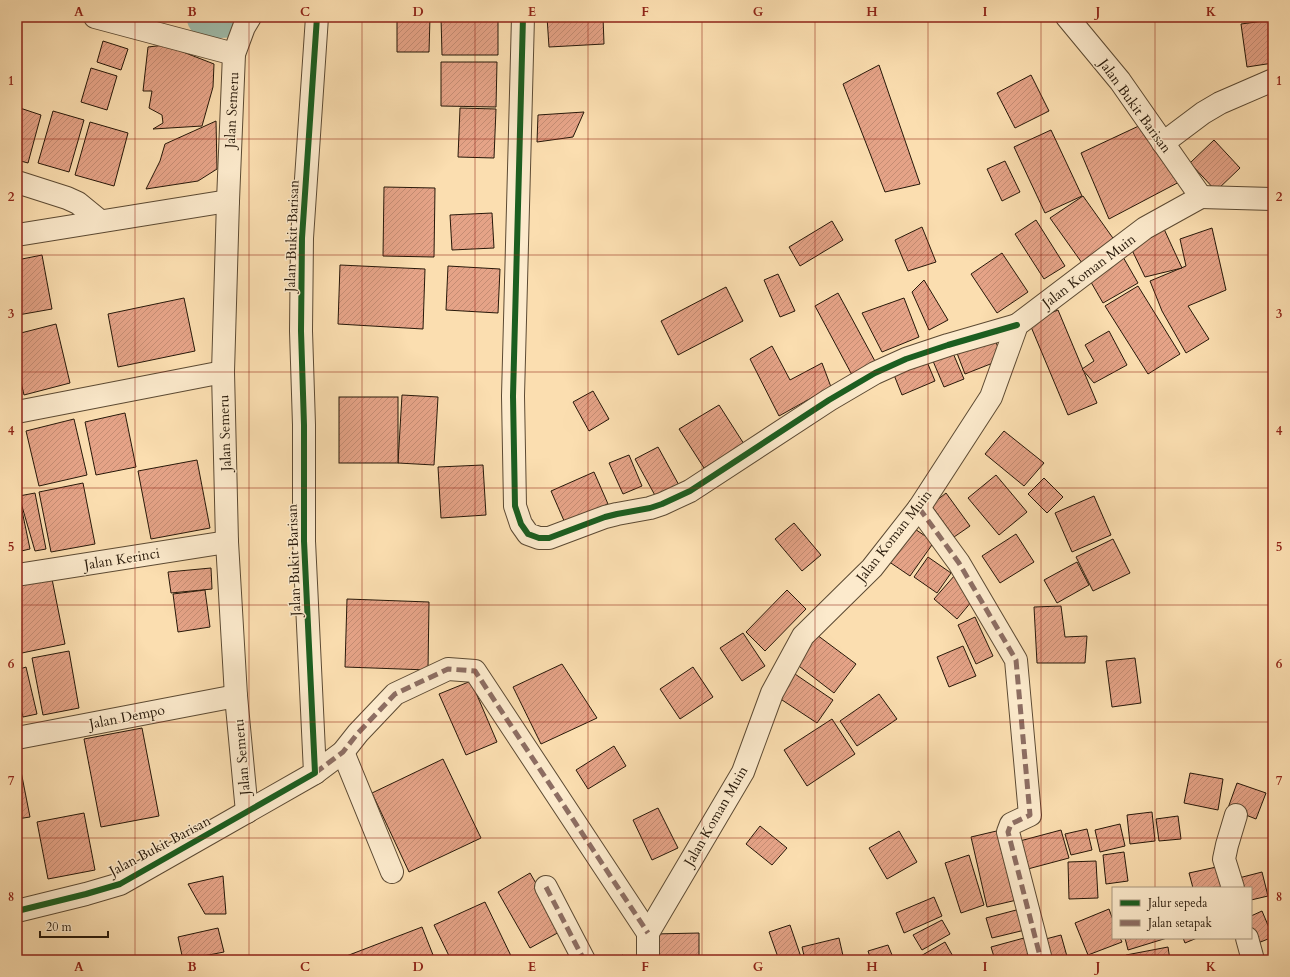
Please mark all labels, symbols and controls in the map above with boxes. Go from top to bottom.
text: A [74,3,84,21]
text: B [187,3,197,21]
text: C [300,3,310,21]
text: D [412,3,424,21]
text: E [528,3,536,21]
text: F [641,3,649,21]
text: G [753,3,764,21]
text: H [866,3,878,21]
text: I [982,3,988,21]
text: J [1094,3,1101,21]
text: K [1206,3,1217,21]
street label: Jalan Bukit Barisan [1093,53,1176,157]
street label: Jalan Semeru [220,71,244,151]
text: 1 [8,72,14,90]
text: 1 [1276,72,1282,90]
street label: Jalan Bukit Barisan [280,180,303,294]
text: 2 [8,188,15,206]
text: 2 [1276,188,1283,206]
street label: Jalan Koman Muin [1037,230,1140,314]
text: 3 [8,305,15,323]
text: 3 [1276,305,1283,323]
street label: Jalan Semeru [214,394,236,474]
text: 4 [8,422,15,440]
text: 4 [1276,422,1283,440]
street label: Jalan Koman Muin [851,486,936,588]
street label: Jalan Bukit Barisan [283,504,306,618]
text: 5 [8,538,14,556]
text: 5 [1276,538,1282,556]
street label: Jalan Kerinci [81,544,161,575]
text: 6 [8,655,15,673]
text: 6 [1276,655,1283,673]
street label: Jalan Dempo [86,700,167,734]
street label: Jalan Semeru [229,718,255,798]
street label: Jalan Koman Muin [679,763,752,871]
text: 7 [8,772,15,790]
text: 7 [1276,772,1283,790]
street label: Jalan Bukit Barisan [104,811,214,882]
legend [1112,887,1252,939]
text: 8 [8,888,14,906]
text: 8 [1276,888,1282,906]
text: Jalur sepeda [1146,895,1208,911]
scale bar [40,913,108,939]
text: Jalan setapak [1146,915,1213,931]
text: 20 m [46,919,73,935]
text: A [74,958,84,976]
text: B [187,958,197,976]
text: C [300,958,310,976]
text: D [412,958,424,976]
text: E [528,958,536,976]
text: F [641,958,649,976]
text: G [753,958,764,976]
text: H [866,958,878,976]
text: I [982,958,988,976]
text: J [1094,958,1101,976]
text: K [1206,958,1217,976]

